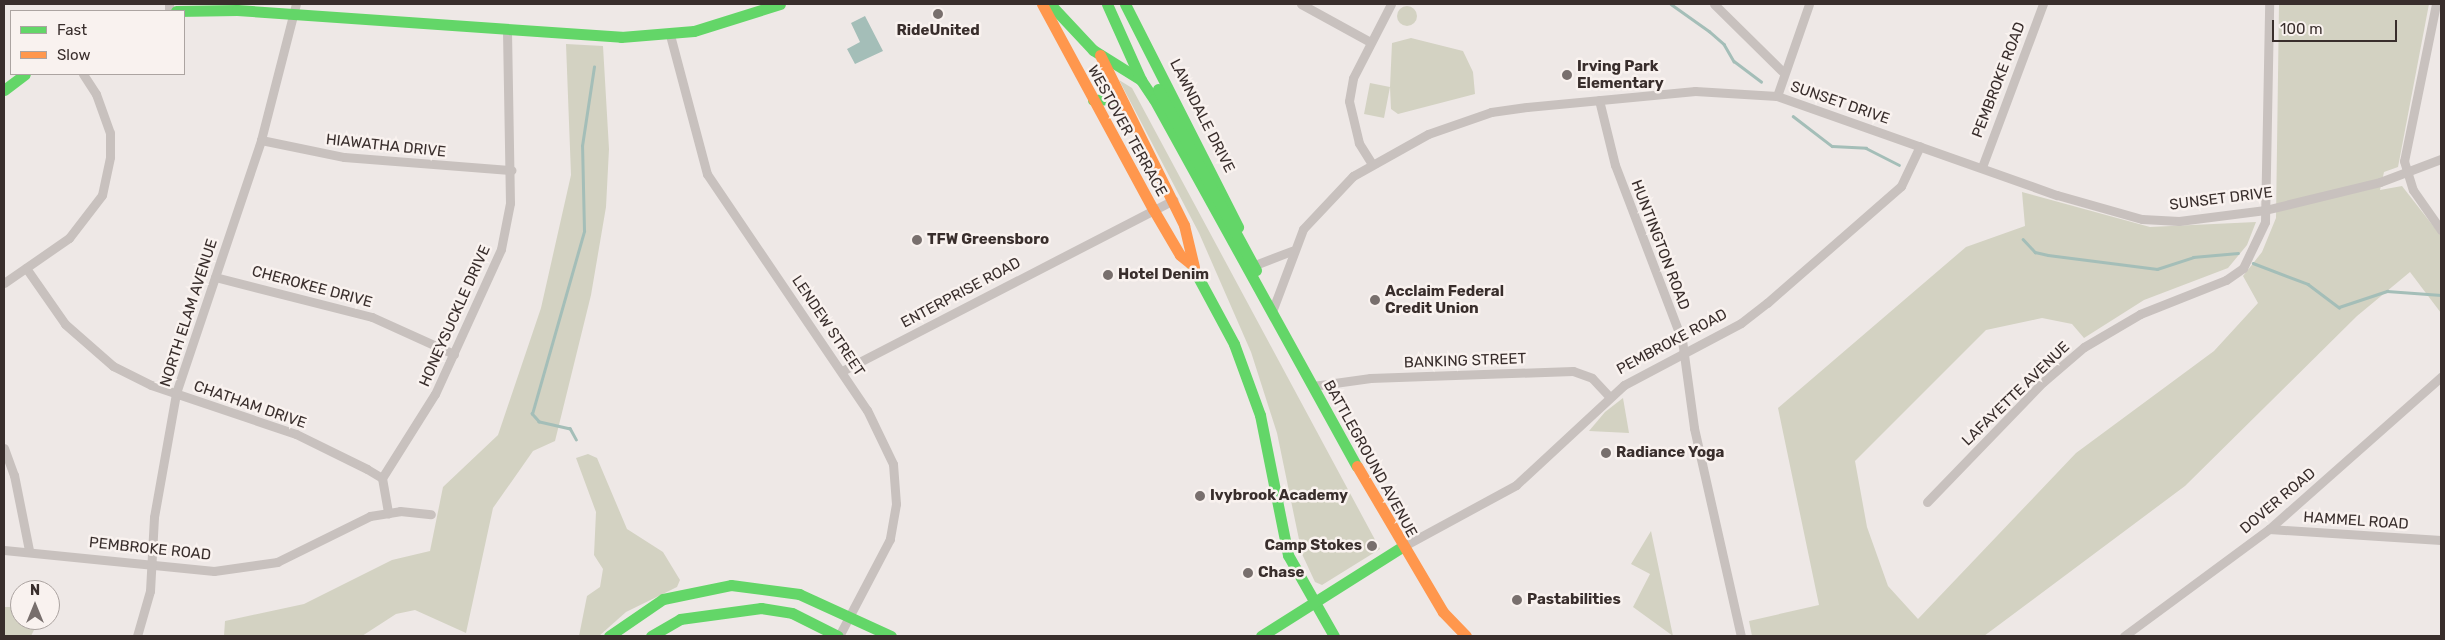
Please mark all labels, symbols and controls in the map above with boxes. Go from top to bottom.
marker: RideUnited [932,8,944,20]
legend [10,10,185,75]
scale bar [2275,10,2400,42]
street label: PEMBROKE ROAD [1969,20,2029,140]
text: 100 m [2280,20,2322,38]
text: Fast [57,21,87,39]
place label: RideUnited [896,22,980,40]
text: Slow [57,46,90,64]
street label: LAWNDALE DRIVE [1166,56,1238,176]
place label: Irving Park Elementary [1577,57,1664,92]
street label: WESTOVER TERRACE [1083,62,1171,200]
marker: Irving Park Elementary [1561,69,1573,81]
street label: SUNSET DRIVE [1788,78,1892,128]
street label: HIAWATHA DRIVE [325,131,447,161]
street label: HUNTINGTON ROAD [1627,177,1693,313]
street label: SUNSET DRIVE [2168,184,2274,214]
place label: TFW Greensboro [927,231,1049,249]
marker: TFW Greensboro [911,234,923,246]
street label: NORTH ELAM AVENUE [157,237,221,389]
street label: HONEYSUCKLE DRIVE [416,242,494,390]
street label: ENTERPRISE ROAD [898,254,1024,332]
street label: CHEROKEE DRIVE [250,262,374,312]
place label: Hotel Denim [1118,266,1209,284]
marker: Hotel Denim [1102,269,1114,281]
street label: LENDEW STREET [788,272,868,380]
place label: Acclaim Federal Credit Union [1385,282,1504,317]
marker: Acclaim Federal Credit Union [1369,294,1381,306]
street label: PEMBROKE ROAD [1614,305,1730,379]
street label: LAFAYETTE AVENUE [1958,338,2074,450]
street label: BANKING STREET [1404,350,1526,372]
street label: CHATHAM DRIVE [191,377,309,433]
street label: BATTLEGROUND AVENUE [1319,377,1421,541]
place label: Radiance Yoga [1616,444,1725,462]
marker: Radiance Yoga [1600,447,1612,459]
street label: DOVER ROAD [2237,464,2319,538]
place label: Ivybrook Academy [1210,487,1348,505]
marker: Ivybrook Academy [1194,490,1206,502]
street label: HAMMEL ROAD [2303,508,2409,534]
street label: PEMBROKE ROAD [88,534,212,564]
place label: Camp Stokes [1264,537,1362,555]
marker: Camp Stokes [1366,540,1378,552]
place label: Chase [1258,564,1304,582]
marker: Chase [1242,567,1254,579]
north arrow [10,580,60,630]
text: N [30,582,40,599]
place label: Pastabilities [1527,591,1621,609]
marker: Pastabilities [1511,594,1523,606]

